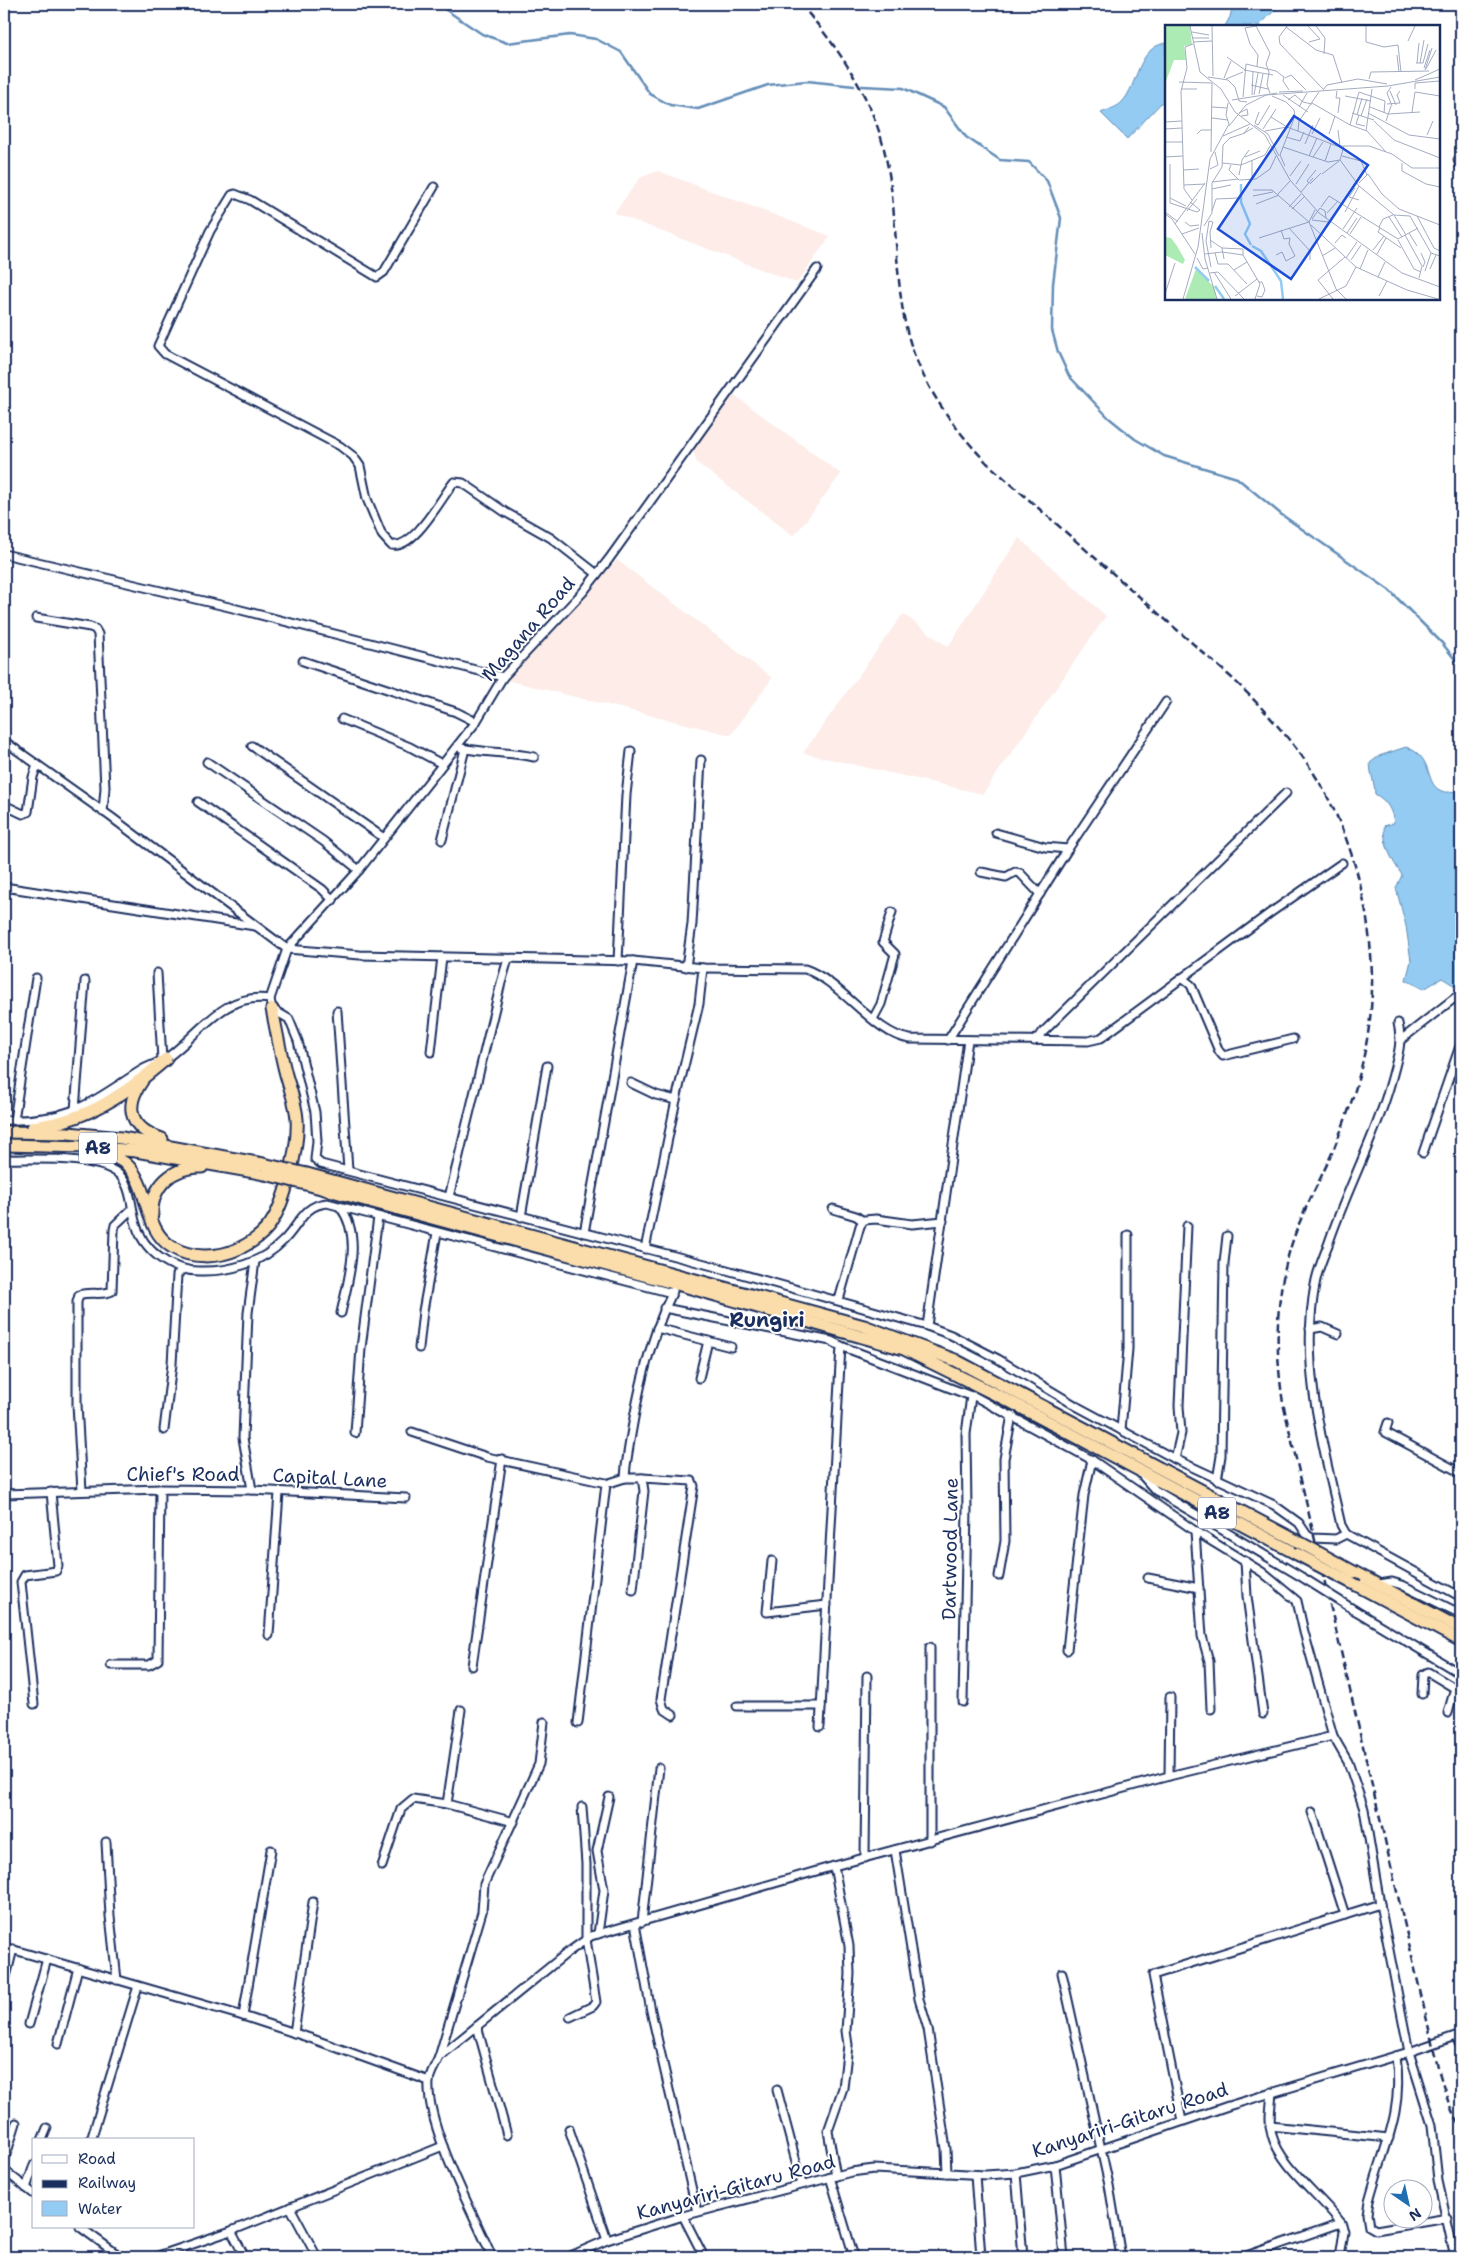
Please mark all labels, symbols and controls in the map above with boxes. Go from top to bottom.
inset map [1165,25,1440,300]
street label: Magana Road [476,571,580,687]
road number: A8 [79,1132,117,1164]
district label: Rungiri [729,1307,805,1333]
street label: Chief's Road [126,1462,240,1487]
street label: Capital Lane [272,1463,388,1493]
street label: Dartwood Lane [936,1478,964,1620]
road number: A8 [1198,1498,1236,1529]
street label: Kanyariri-Gitaru Road [1029,2077,1231,2163]
legend [32,2138,195,2228]
street label: Kanyariri-Gitaru Road [634,2148,838,2226]
text: Road [78,2149,116,2169]
text: Railway [78,2173,136,2193]
north arrow [1382,2178,1432,2228]
text: Water [78,2199,122,2219]
text: N [1406,2204,1425,2225]

